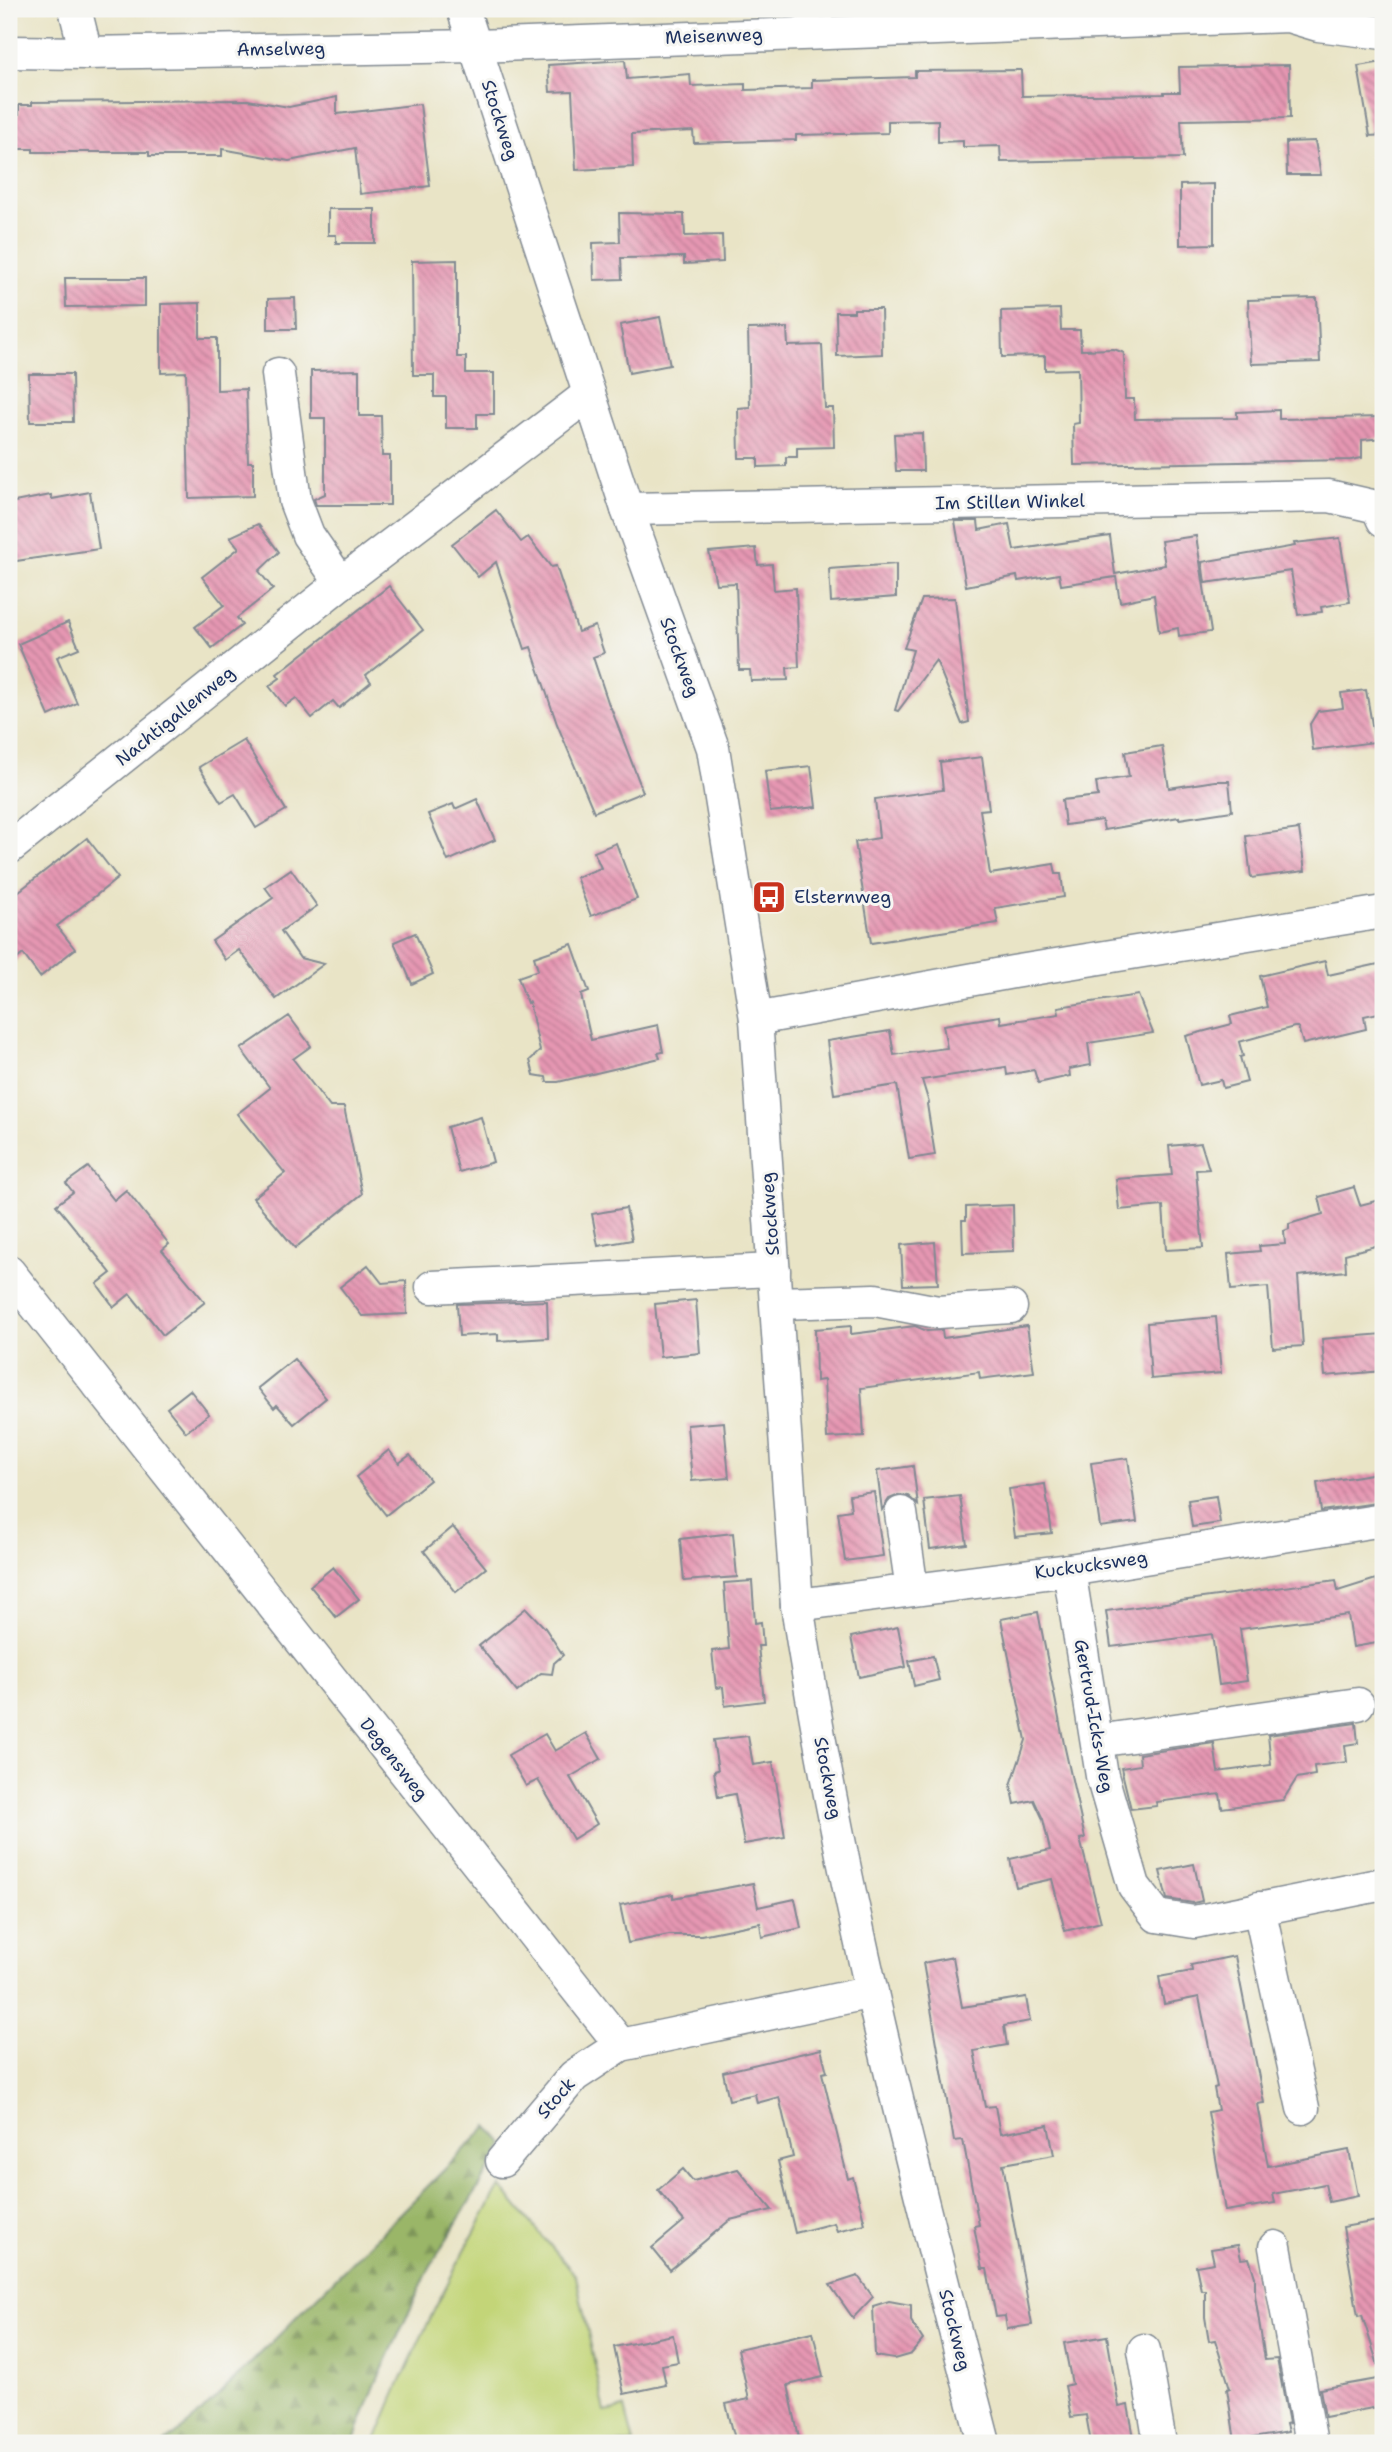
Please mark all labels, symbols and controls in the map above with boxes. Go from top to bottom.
street label: Meisenweg [665,22,763,50]
street label: Amselweg [237,36,325,62]
street label: Stockweg [476,77,524,163]
street label: Im Stillen Winkel [935,489,1086,515]
street label: Stockweg [654,614,706,700]
street label: Nachtigallenweg [110,661,240,771]
bus stop icon: Elsternweg [750,878,788,916]
place label: Elsternweg [794,885,891,909]
street label: Stockweg [755,1172,785,1256]
street label: Kuckucksweg [1033,1545,1149,1585]
street label: Gertrud-Icks-Weg [1069,1637,1119,1795]
street label: Degensweg [354,1713,434,1805]
street label: Stockweg [808,1735,848,1821]
street label: Stock [531,2072,581,2124]
street label: Stockweg [933,2287,977,2373]

